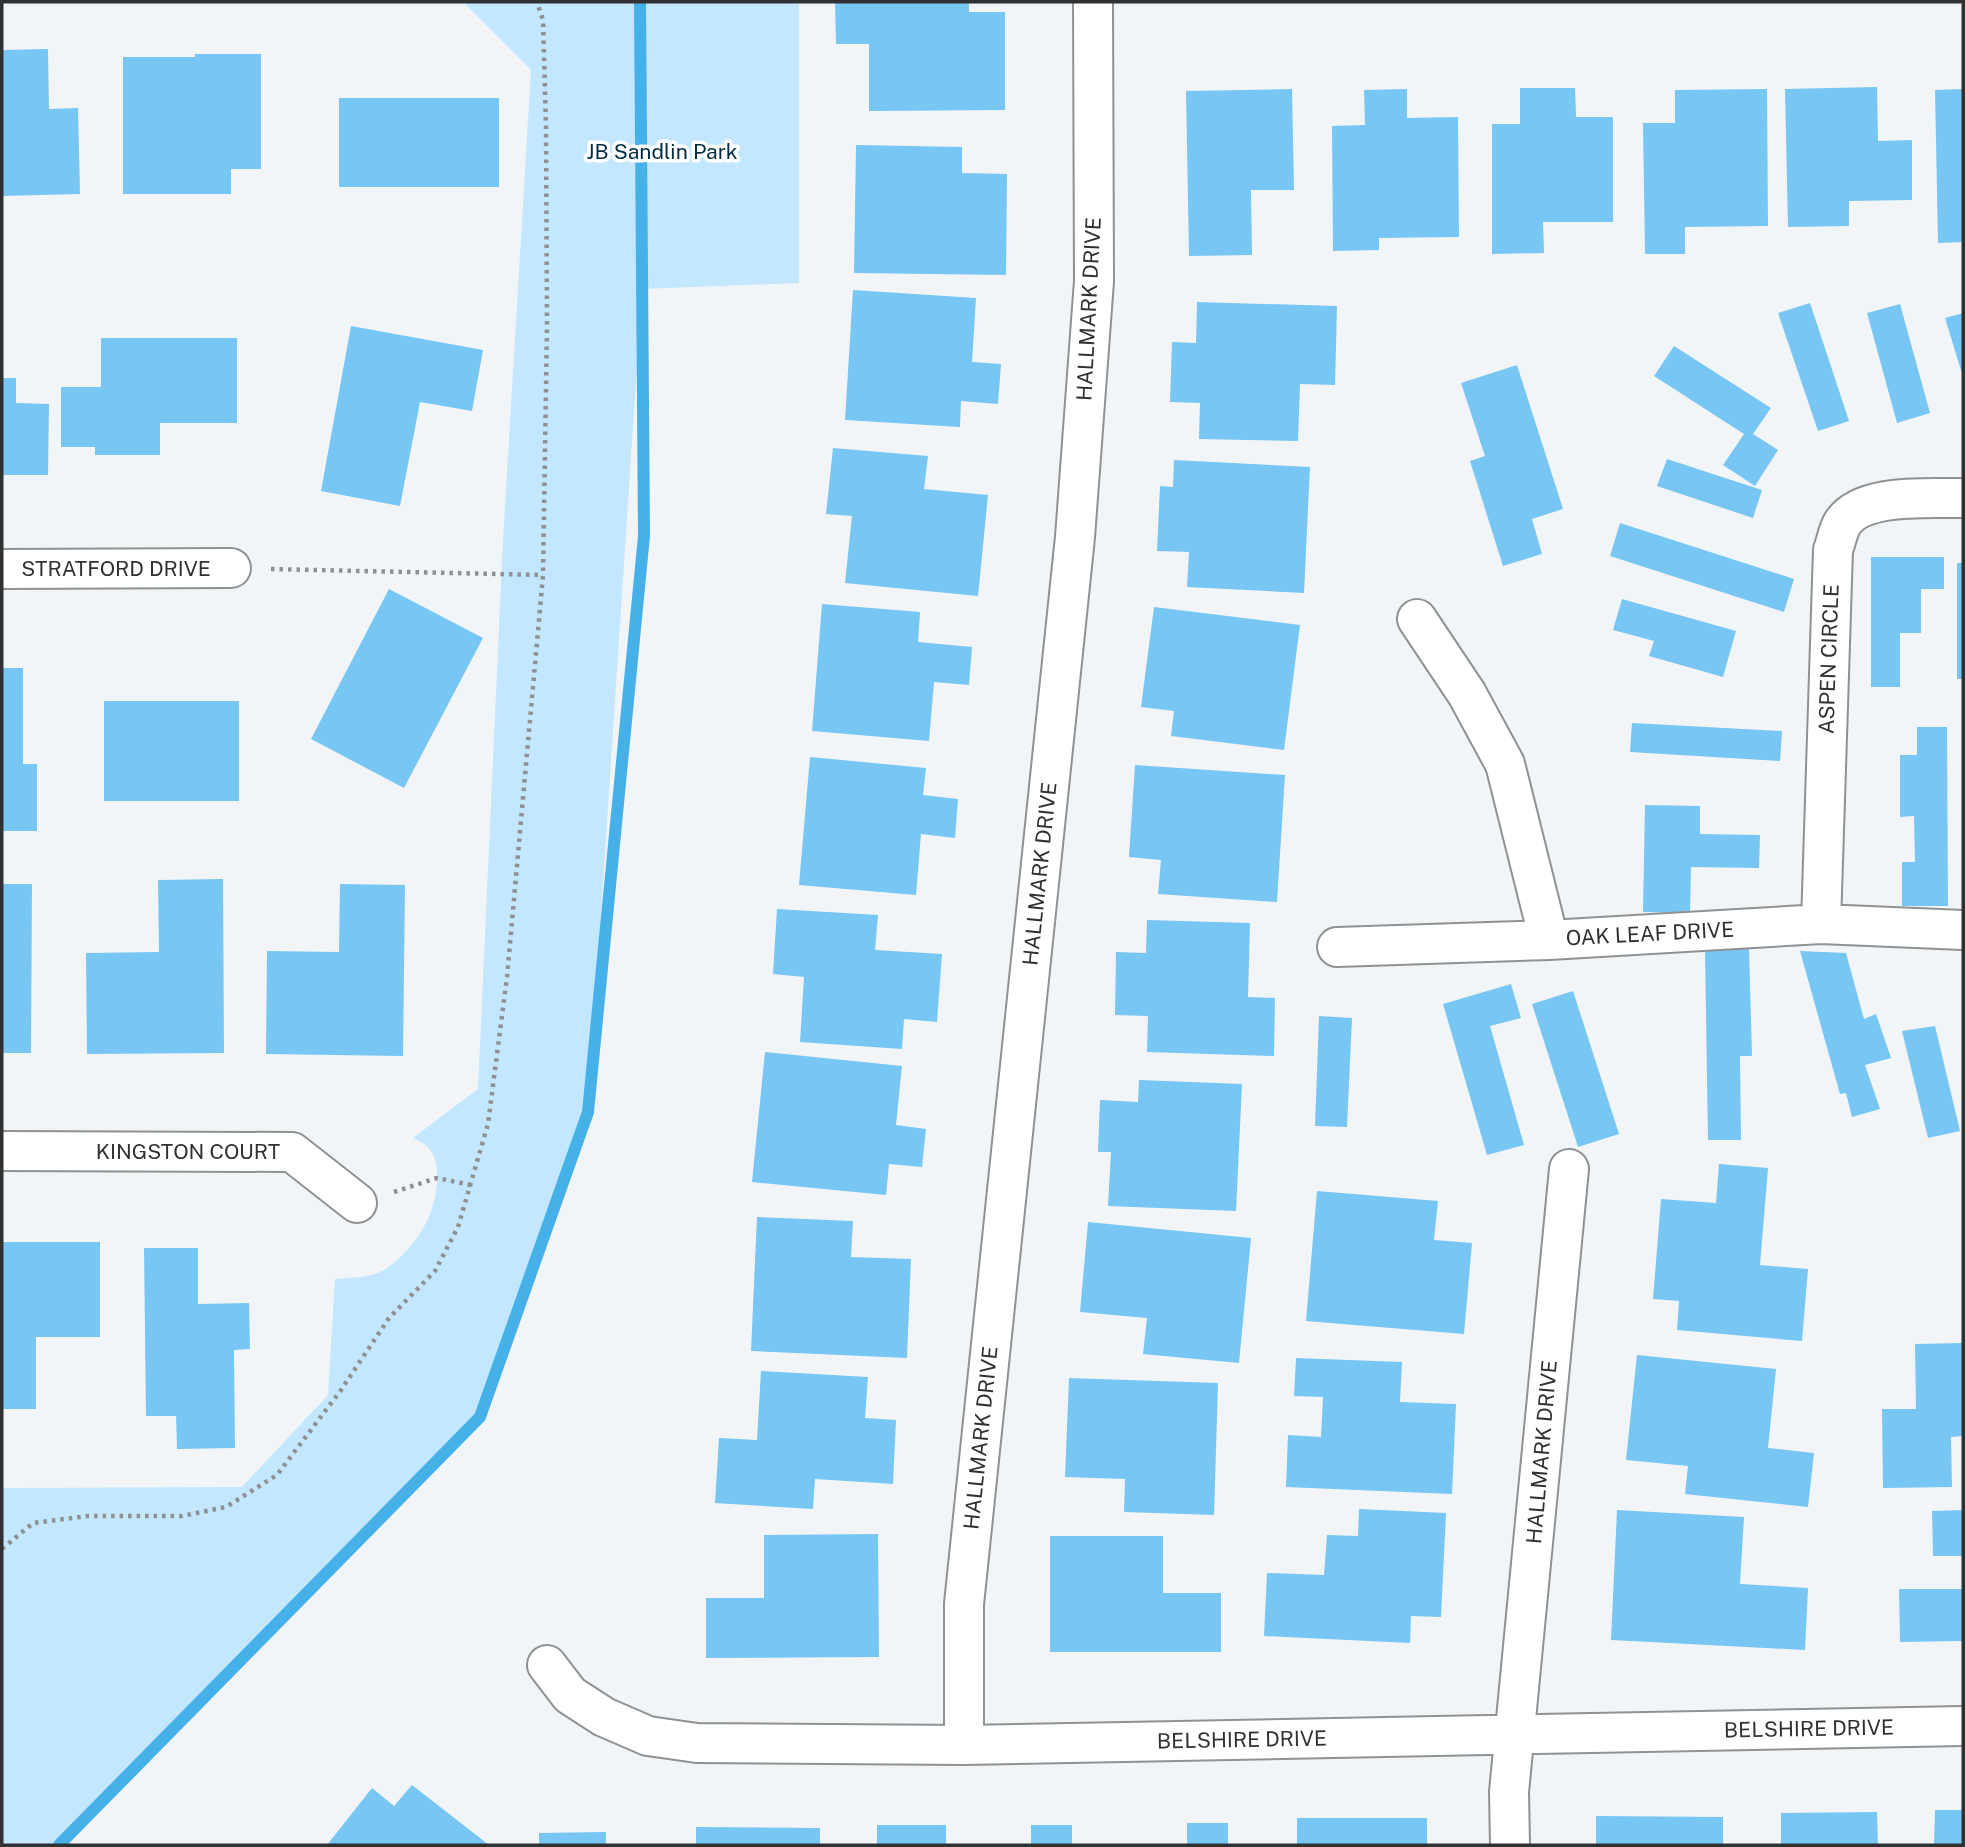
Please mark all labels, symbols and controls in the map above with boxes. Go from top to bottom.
park label: JB Sandlin Park [586,139,738,164]
street label: HALLMARK DRIVE [1071,216,1106,402]
street label: STRATFORD DRIVE [21,556,211,581]
street label: ASPEN CIRCLE [1813,584,1844,734]
street label: HALLMARK DRIVE [1017,781,1062,967]
street label: OAK LEAF DRIVE [1565,917,1735,950]
street label: KINGSTON COURT [96,1139,280,1164]
street label: HALLMARK DRIVE [958,1345,1003,1531]
street label: HALLMARK DRIVE [1521,1359,1562,1545]
street label: BELSHIRE DRIVE [1724,1715,1894,1742]
street label: BELSHIRE DRIVE [1157,1726,1327,1753]

